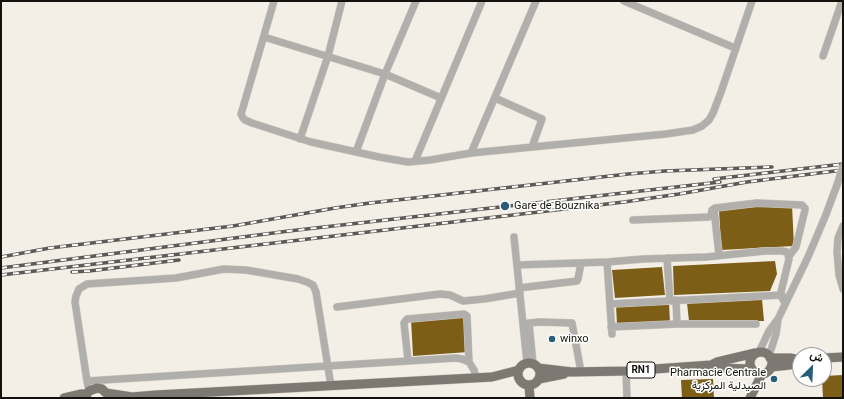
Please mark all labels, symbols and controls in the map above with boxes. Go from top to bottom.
place label: Gare de Bouznika [514,199,599,213]
marker: Gare de Bouznika [499,200,511,212]
place label: winxo [560,332,589,346]
marker: winxo [547,334,557,344]
north arrow [792,347,832,387]
text: ش [808,348,825,365]
road number: RN1 [627,362,655,378]
place label: Pharmacie Centrale الصيدلية المركزية [670,366,766,392]
marker: Pharmacie Centrale الصيدلية المركزية [769,374,779,384]

